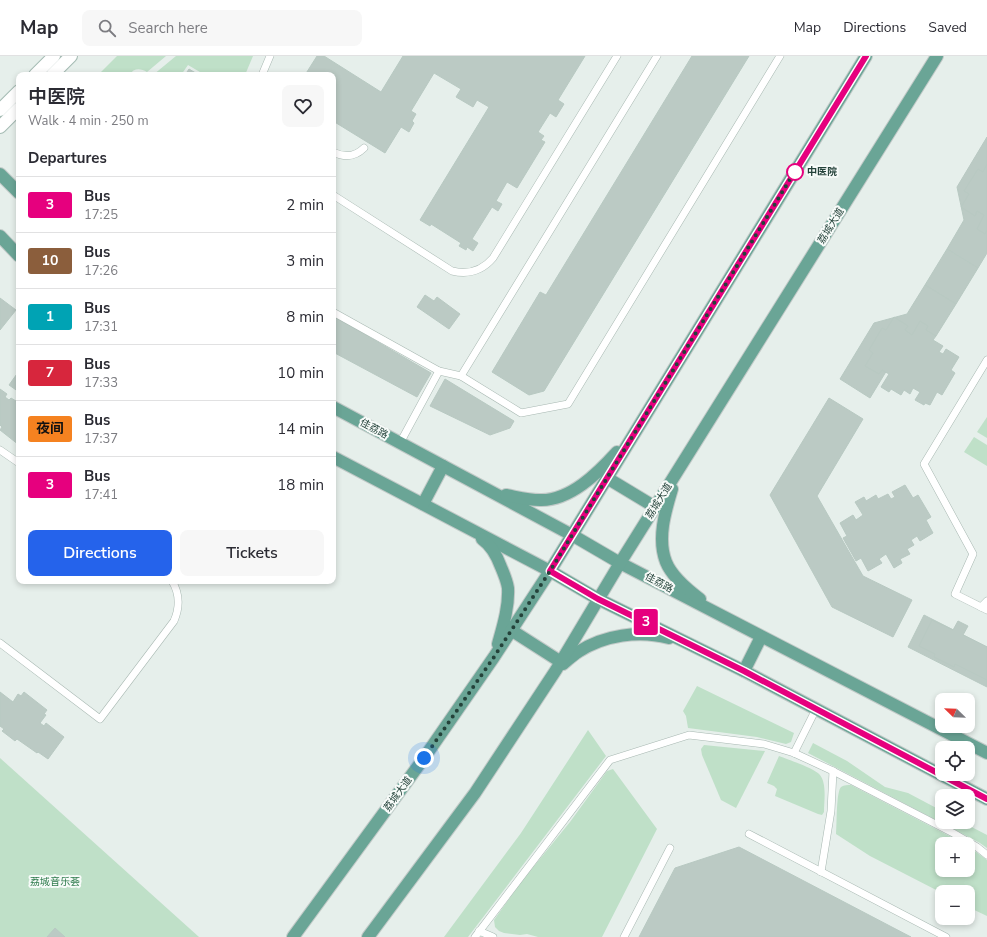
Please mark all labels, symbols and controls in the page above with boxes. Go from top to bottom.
search box [82,10,362,46]
text: Map [20,15,58,41]
icon: search [96,17,118,39]
text: Search here [128,18,208,38]
text: Map [794,18,821,37]
text: Directions [843,18,906,37]
text: Saved [928,18,967,37]
text: 中医院 [28,84,85,110]
button: heart [282,85,324,127]
text: Walk · 4 min · 250 m [28,112,149,130]
text: Departures [28,148,107,168]
marker: 中医院 [786,163,804,181]
place label: 中医院 [807,165,837,179]
text: Bus [84,186,110,206]
text: 3 [46,195,54,214]
text: 2 min [286,195,324,215]
street label: 荔城大道 [814,205,848,247]
text: 17:25 [84,206,118,224]
text: Bus [84,242,110,262]
text: 10 [42,251,58,270]
text: 3 min [286,251,324,271]
text: 17:26 [84,262,118,280]
text: Bus [84,298,110,318]
text: 1 [46,307,54,326]
text: 8 min [286,307,324,327]
text: 17:31 [84,318,118,336]
text: Bus [84,354,110,374]
text: 7 [46,363,54,382]
text: 10 min [277,363,324,383]
text: 17:33 [84,374,118,392]
text: Bus [84,410,110,430]
street label: 佳荔路 [357,416,391,442]
text: 夜间 [36,419,64,438]
text: 14 min [277,419,324,439]
text: 17:37 [84,430,118,448]
text: Bus [84,466,110,486]
text: 3 [46,475,54,494]
text: 18 min [277,475,324,495]
street label: 荔城大道 [642,480,676,522]
text: 17:41 [84,486,118,504]
button: Directions [28,530,172,576]
button: Tickets [180,530,324,576]
street label: 佳荔路 [642,570,676,596]
line badge: 3 [633,609,659,635]
text: 3 [642,612,650,631]
north arrow [935,693,975,733]
map controls [935,693,975,925]
button: locate [935,741,975,781]
your location [414,748,434,768]
street label: 荔城大道 [381,774,415,814]
button: layers [935,789,975,829]
button: + [935,837,975,877]
park label: 荔城音乐荟 [30,875,80,889]
button: − [935,885,975,925]

